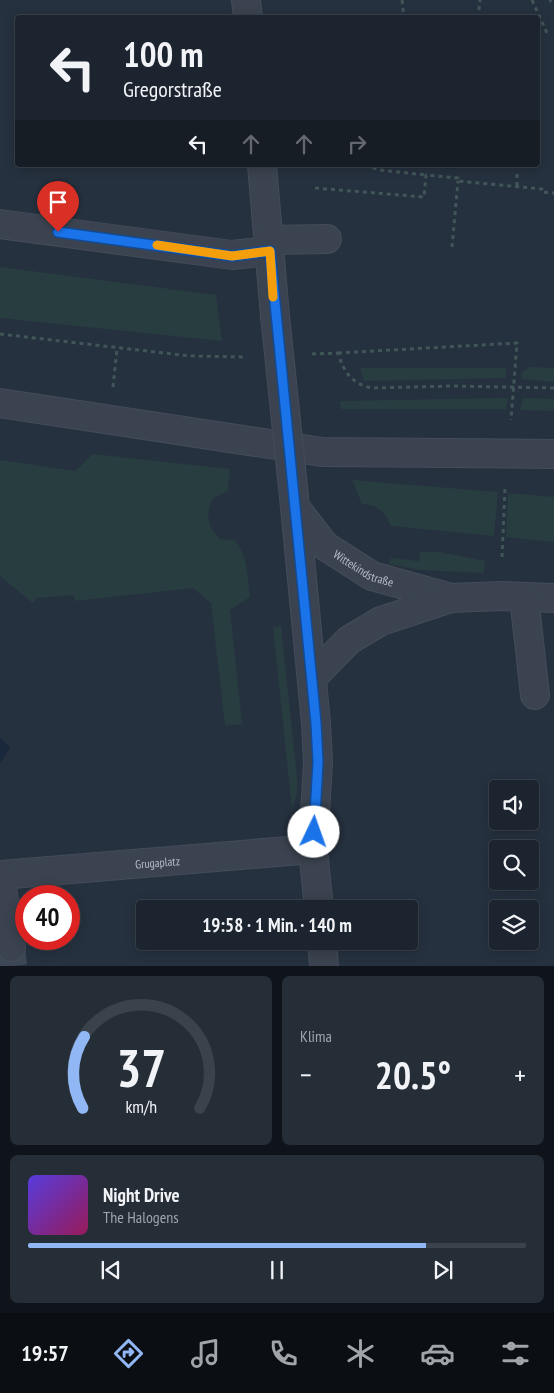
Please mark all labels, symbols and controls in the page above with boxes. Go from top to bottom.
text: 100 m [123,31,204,77]
icon: left [40,35,105,100]
text: Gregorstraße [123,75,222,103]
icon: left [184,130,212,158]
icon: ahead [237,130,265,158]
icon: ahead [290,130,318,158]
icon: right [343,130,371,158]
pin [37,181,79,232]
icon: arrive [44,188,72,216]
street label: Wittekindstraße [331,546,395,589]
map controls [489,780,539,950]
button: sound [489,780,539,830]
position arrow [287,805,339,857]
button: search [489,840,539,890]
street label: Grugaplatz [134,853,180,871]
speed limit sign: 40 [15,885,80,950]
button: layers [489,900,539,950]
text: 19:58 · 1 Min. · 140 m [202,913,352,937]
text: Klima [300,1026,332,1046]
text: 37 [116,1034,166,1101]
text: 20.5° [375,1050,451,1099]
text: − [300,1056,312,1093]
text: + [514,1056,526,1093]
text: km/h [125,1095,157,1118]
text: Night Drive [103,1183,180,1207]
text: The Halogens [103,1207,179,1227]
icon: previous [97,1256,125,1284]
icon: pause [263,1256,291,1284]
icon: next [429,1256,457,1284]
icon: directions [111,1336,146,1371]
icon: music [188,1336,223,1371]
icon: phone [266,1336,301,1371]
icon: climate [343,1336,378,1371]
icon: car [420,1336,455,1371]
icon: filters [498,1336,533,1371]
text: 19:57 [21,1339,69,1367]

